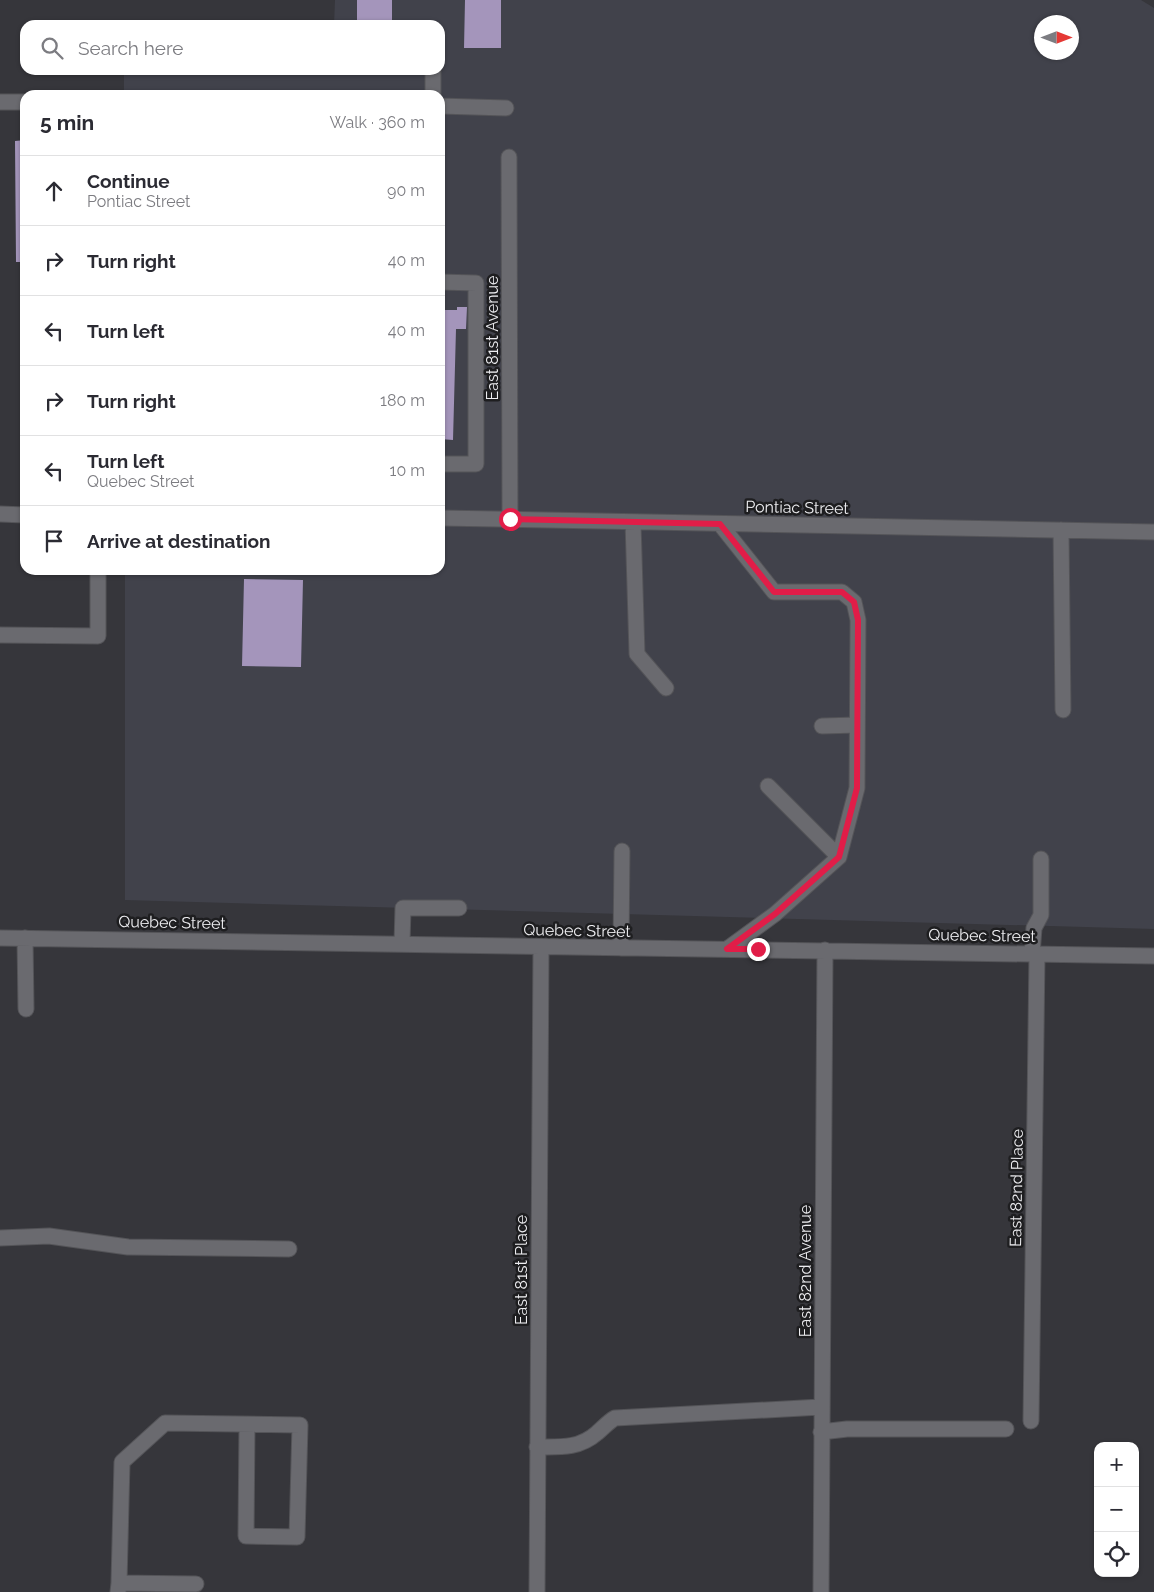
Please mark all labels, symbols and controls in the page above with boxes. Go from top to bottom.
north arrow [1034,15,1079,60]
search box [20,20,445,75]
icon: search [38,34,66,62]
text: Search here [78,37,184,59]
text: 5 min [40,110,94,135]
text: Walk · 360 m [330,113,425,132]
text: Continue [87,170,170,192]
icon: ahead [40,177,68,205]
text: 90 m [387,181,425,200]
text: Pontiac Street [87,192,190,211]
icon: right [40,247,68,275]
text: Turn right [87,250,176,272]
text: 40 m [388,251,425,270]
street label: East 81st Avenue [483,276,502,400]
icon: left [40,317,68,345]
text: Turn left [87,320,164,342]
text: 40 m [388,321,425,340]
icon: right [40,387,68,415]
text: Turn right [87,390,176,412]
text: 180 m [380,391,425,410]
text: Turn left [87,450,164,472]
icon: left [40,457,68,485]
text: 10 m [390,461,425,480]
text: Quebec Street [87,472,194,491]
street label: Pontiac Street [745,497,849,518]
route start [499,508,522,531]
icon: arrive [40,527,68,555]
text: Arrive at destination [87,530,271,552]
street label: Quebec Street [118,912,226,933]
street label: Quebec Street [523,920,631,941]
street label: Quebec Street [928,925,1036,946]
route end [747,938,770,961]
street label: East 82nd Place [1006,1129,1027,1247]
street label: East 82nd Avenue [796,1205,815,1337]
street label: East 81st Place [512,1215,531,1325]
map controls [1094,1442,1139,1577]
button: + [1094,1442,1139,1487]
button: − [1094,1487,1139,1532]
button: locate [1094,1532,1139,1577]

